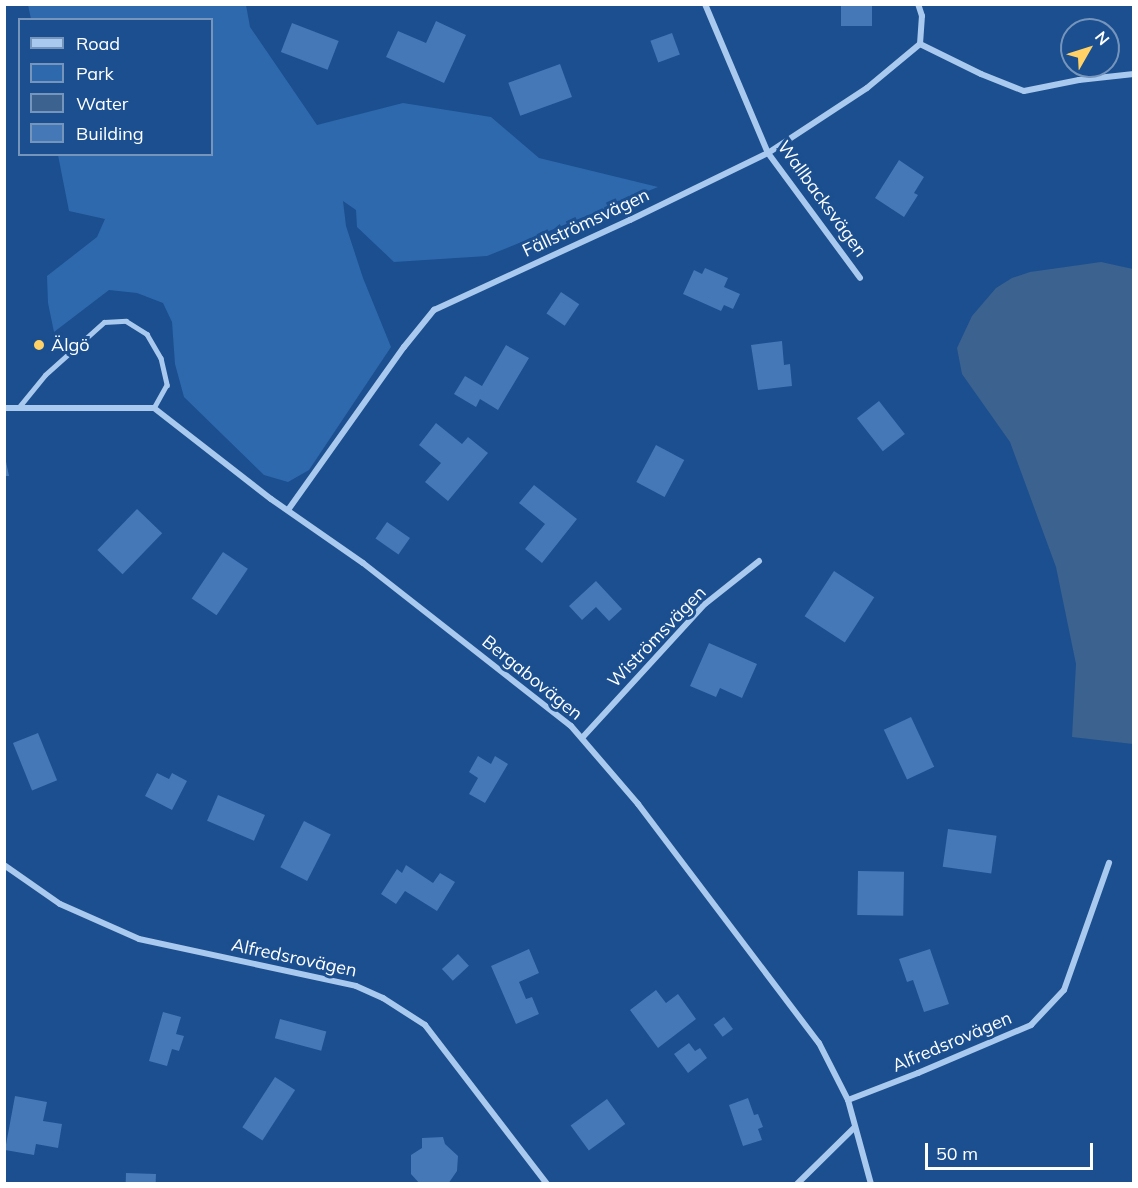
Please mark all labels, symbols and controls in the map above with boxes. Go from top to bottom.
legend [18,18,213,156]
north arrow [1060,18,1120,78]
text: N [1091,27,1114,49]
text: Road [76,32,120,55]
text: Park [76,62,114,85]
text: Water [76,92,128,115]
text: Building [76,122,144,145]
street label: Wallbacksvägen [773,137,871,261]
street label: Fällströmsvägen [519,184,653,262]
place label: Älgö [51,334,90,356]
marker: Älgö [32,338,46,352]
street label: Wiströmsvägen [603,582,711,692]
street label: Bergabovägen [478,631,586,725]
street label: Alfredsrovägen [229,934,359,982]
street label: Alfredsrovägen [889,1007,1015,1077]
scale bar [928,1131,1096,1169]
text: 50 m [936,1142,978,1165]

